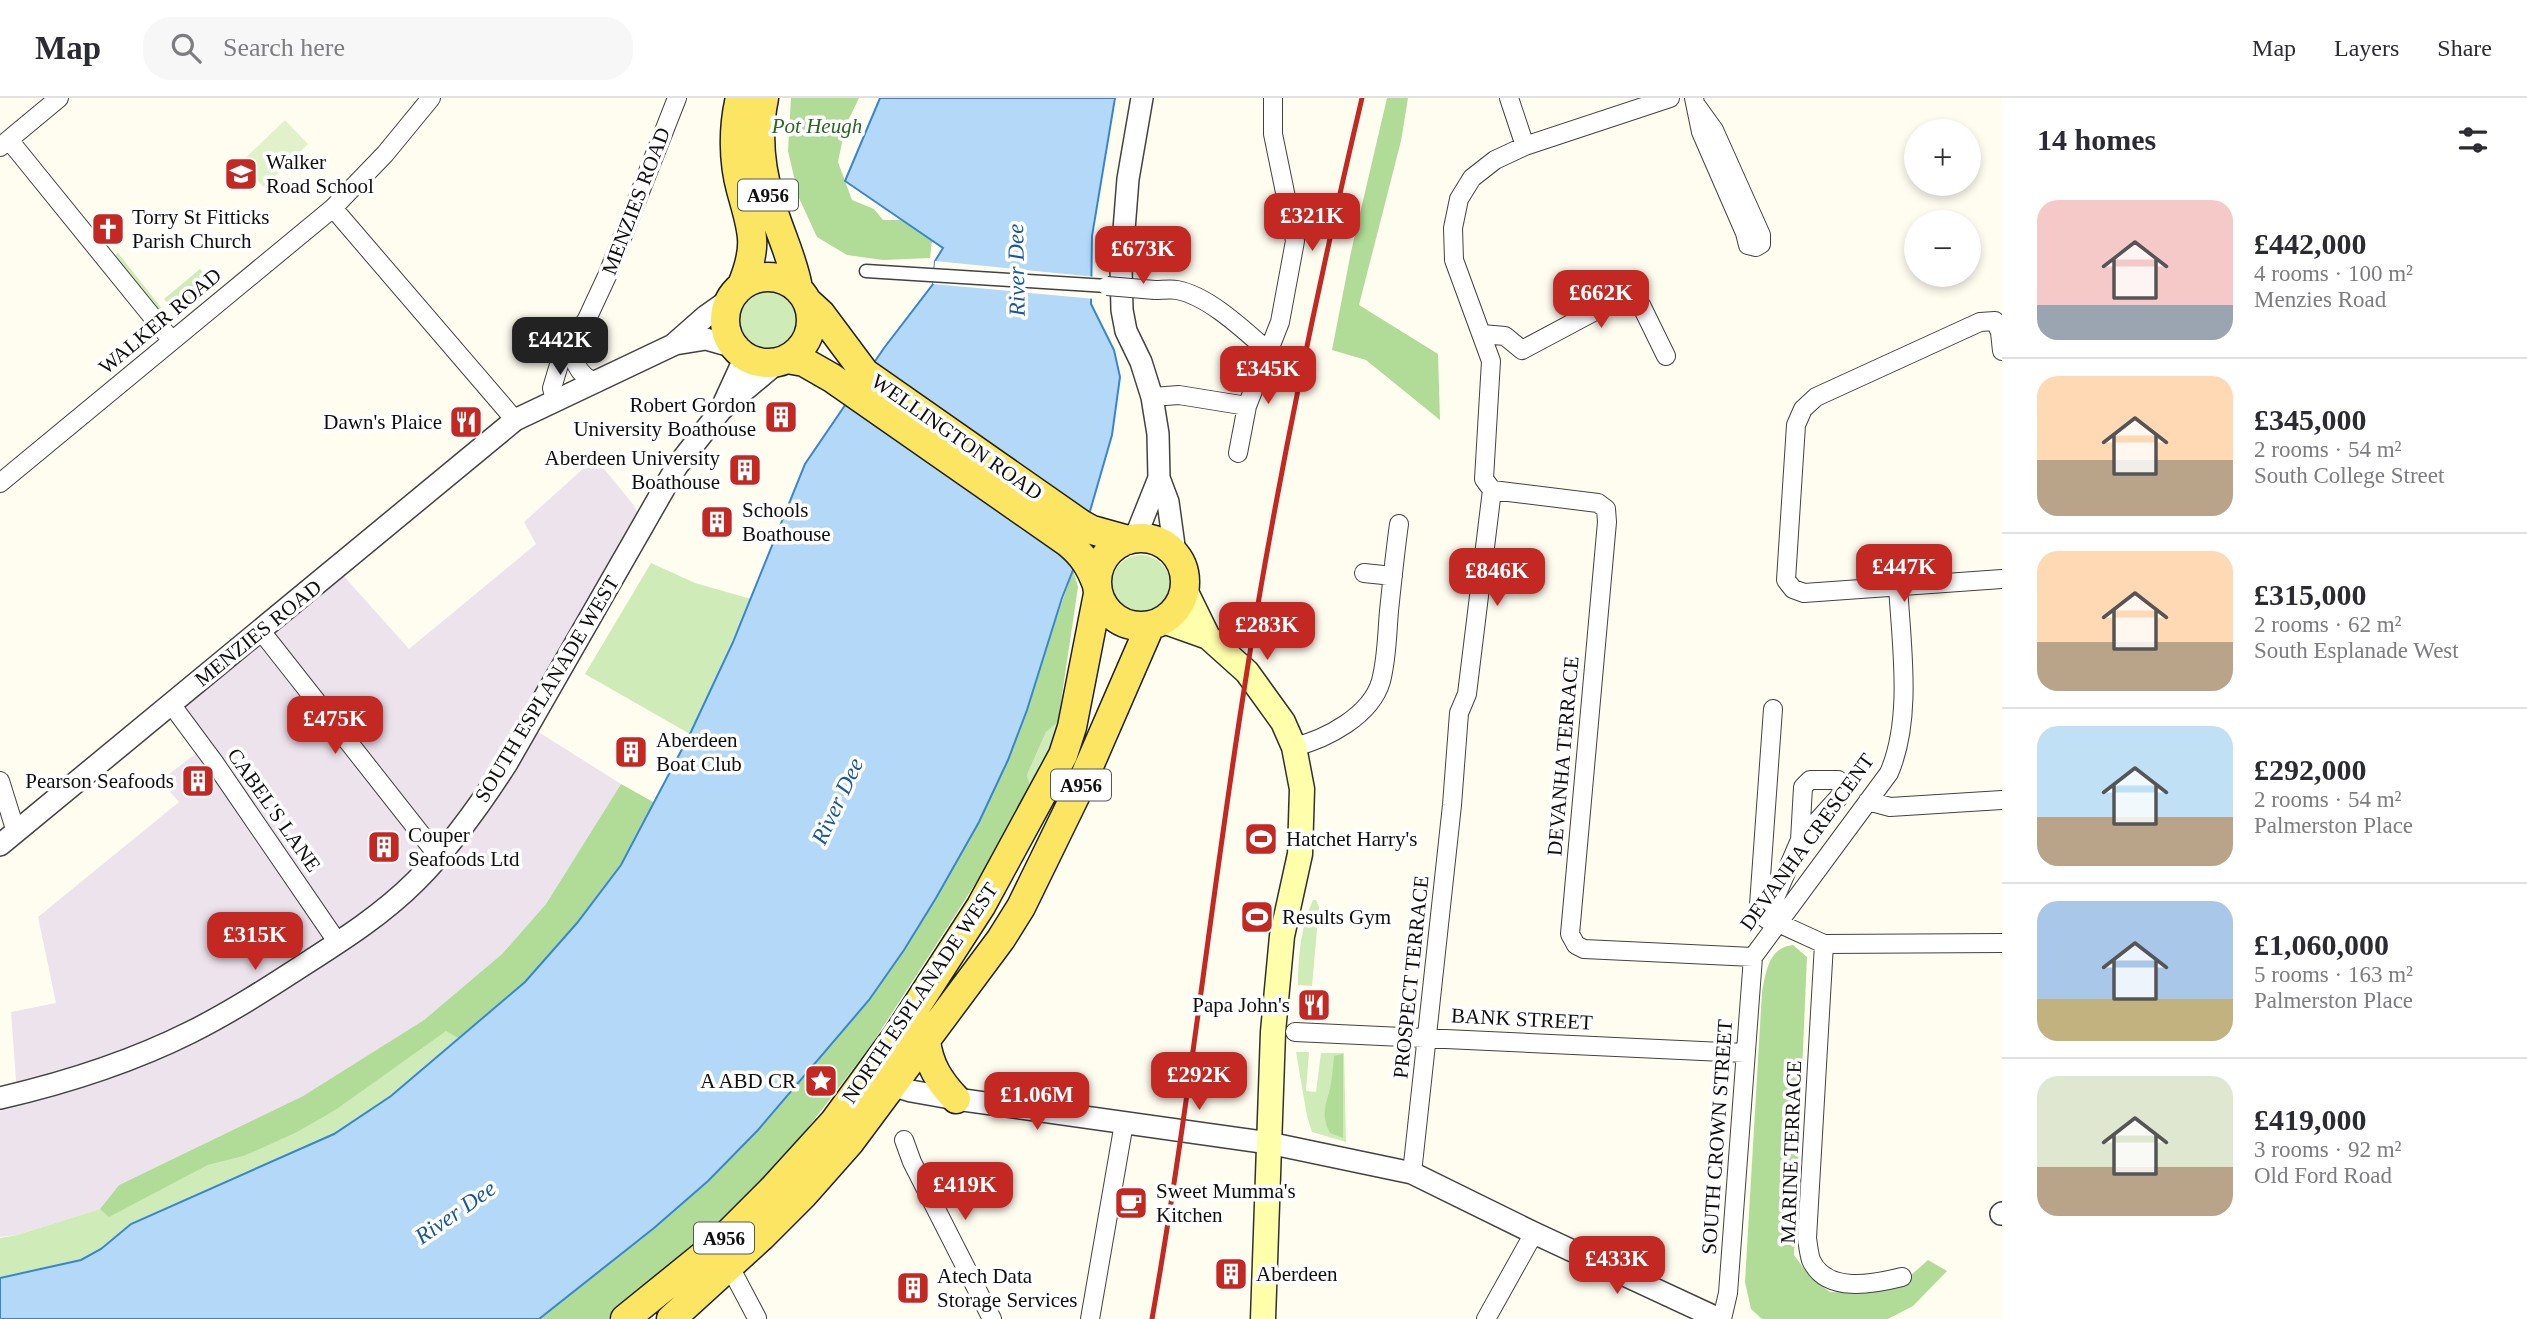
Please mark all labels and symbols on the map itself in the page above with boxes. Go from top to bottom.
park label: Pot Heugh [771,114,862,138]
street label: MENZIES ROAD [597,124,675,278]
place label: Walker Road School [266,150,374,198]
school or university icon: Walker Road School [222,155,260,193]
road number: A956 [738,180,798,211]
pin: £321K [1263,194,1361,253]
place label: Torry St Fitticks Parish Church [132,205,269,253]
church icon: Torry St Fitticks Parish Church [89,210,127,248]
water label: River Dee [1003,223,1030,317]
pin: £673K [1094,226,1192,286]
street label: WALKER ROAD [94,263,226,379]
pin: £662K [1552,271,1650,330]
pin: £442K [511,317,609,377]
pin: £345K [1219,346,1317,406]
street label: WELLINGTON ROAD [867,369,1047,505]
place label: Robert Gordon University Boathouse [573,393,756,441]
building icon: Robert Gordon University Boathouse [762,398,800,436]
restaurant icon: Dawn's Plaice [447,403,485,441]
place label: Dawn's Plaice [323,410,442,434]
place label: Aberdeen University Boathouse [544,446,720,494]
building icon: Aberdeen University Boathouse [726,451,764,489]
place label: Schools Boathouse [742,498,831,546]
building icon: Schools Boathouse [698,503,736,541]
pin: £447K [1855,545,1953,604]
pin: £846K [1448,548,1546,608]
street label: SOUTH ESPLANADE WEST [470,571,624,807]
street label: MENZIES ROAD [190,575,326,691]
pin: £283K [1218,602,1316,662]
street label: DEVANHA TERRACE [1542,655,1584,857]
pin: £475K [286,696,384,756]
place label: Aberdeen Boat Club [656,728,742,776]
building icon: Aberdeen Boat Club [612,733,650,771]
street label: CABEL'S LANE [222,744,326,876]
street label: DEVANHA CRESCENT [1735,749,1879,935]
water label: River Dee [806,754,868,849]
building icon: Pearson Seafoods [179,762,217,800]
place label: Pearson Seafoods [25,769,174,793]
road number: A956 [1051,770,1111,800]
sports icon: Hatchet Harry's [1242,820,1280,858]
place label: Couper Seafoods Ltd [408,823,520,871]
place label: Hatchet Harry's [1286,827,1417,851]
building icon: Couper Seafoods Ltd [365,828,403,866]
street label: PROSPECT TERRACE [1388,874,1434,1080]
street label: NORTH ESPLANADE WEST [837,878,1003,1108]
sports icon: Results Gym [1238,898,1276,936]
place label: Results Gym [1282,905,1391,929]
pin: £315K [206,912,304,972]
restaurant icon: Papa John's [1295,986,1333,1024]
place label: Papa John's [1192,993,1290,1017]
street label: BANK STREET [1451,1003,1594,1035]
street label: SOUTH CROWN STREET [1697,1018,1737,1255]
pin: £292K [1150,1052,1248,1112]
street label: MARINE TERRACE [1776,1060,1806,1244]
place icon: A ABD CR [802,1062,840,1100]
place label: A ABD CR [700,1069,796,1093]
pin: £1.06M [980,1072,1094,1132]
pin: £419K [916,1162,1014,1222]
water label: River Dee [409,1176,500,1250]
place label: Sweet Mumma's Kitchen [1156,1179,1296,1227]
cafe icon: Sweet Mumma's Kitchen [1112,1184,1150,1222]
road number: A956 [694,1222,754,1254]
pin: £433K [1568,1236,1666,1296]
building icon: Aberdeen [1212,1255,1250,1293]
place label: Aberdeen [1256,1262,1338,1286]
place label: Atech Data Storage Services [937,1264,1078,1312]
building icon: Atech Data Storage Services [894,1269,932,1307]

